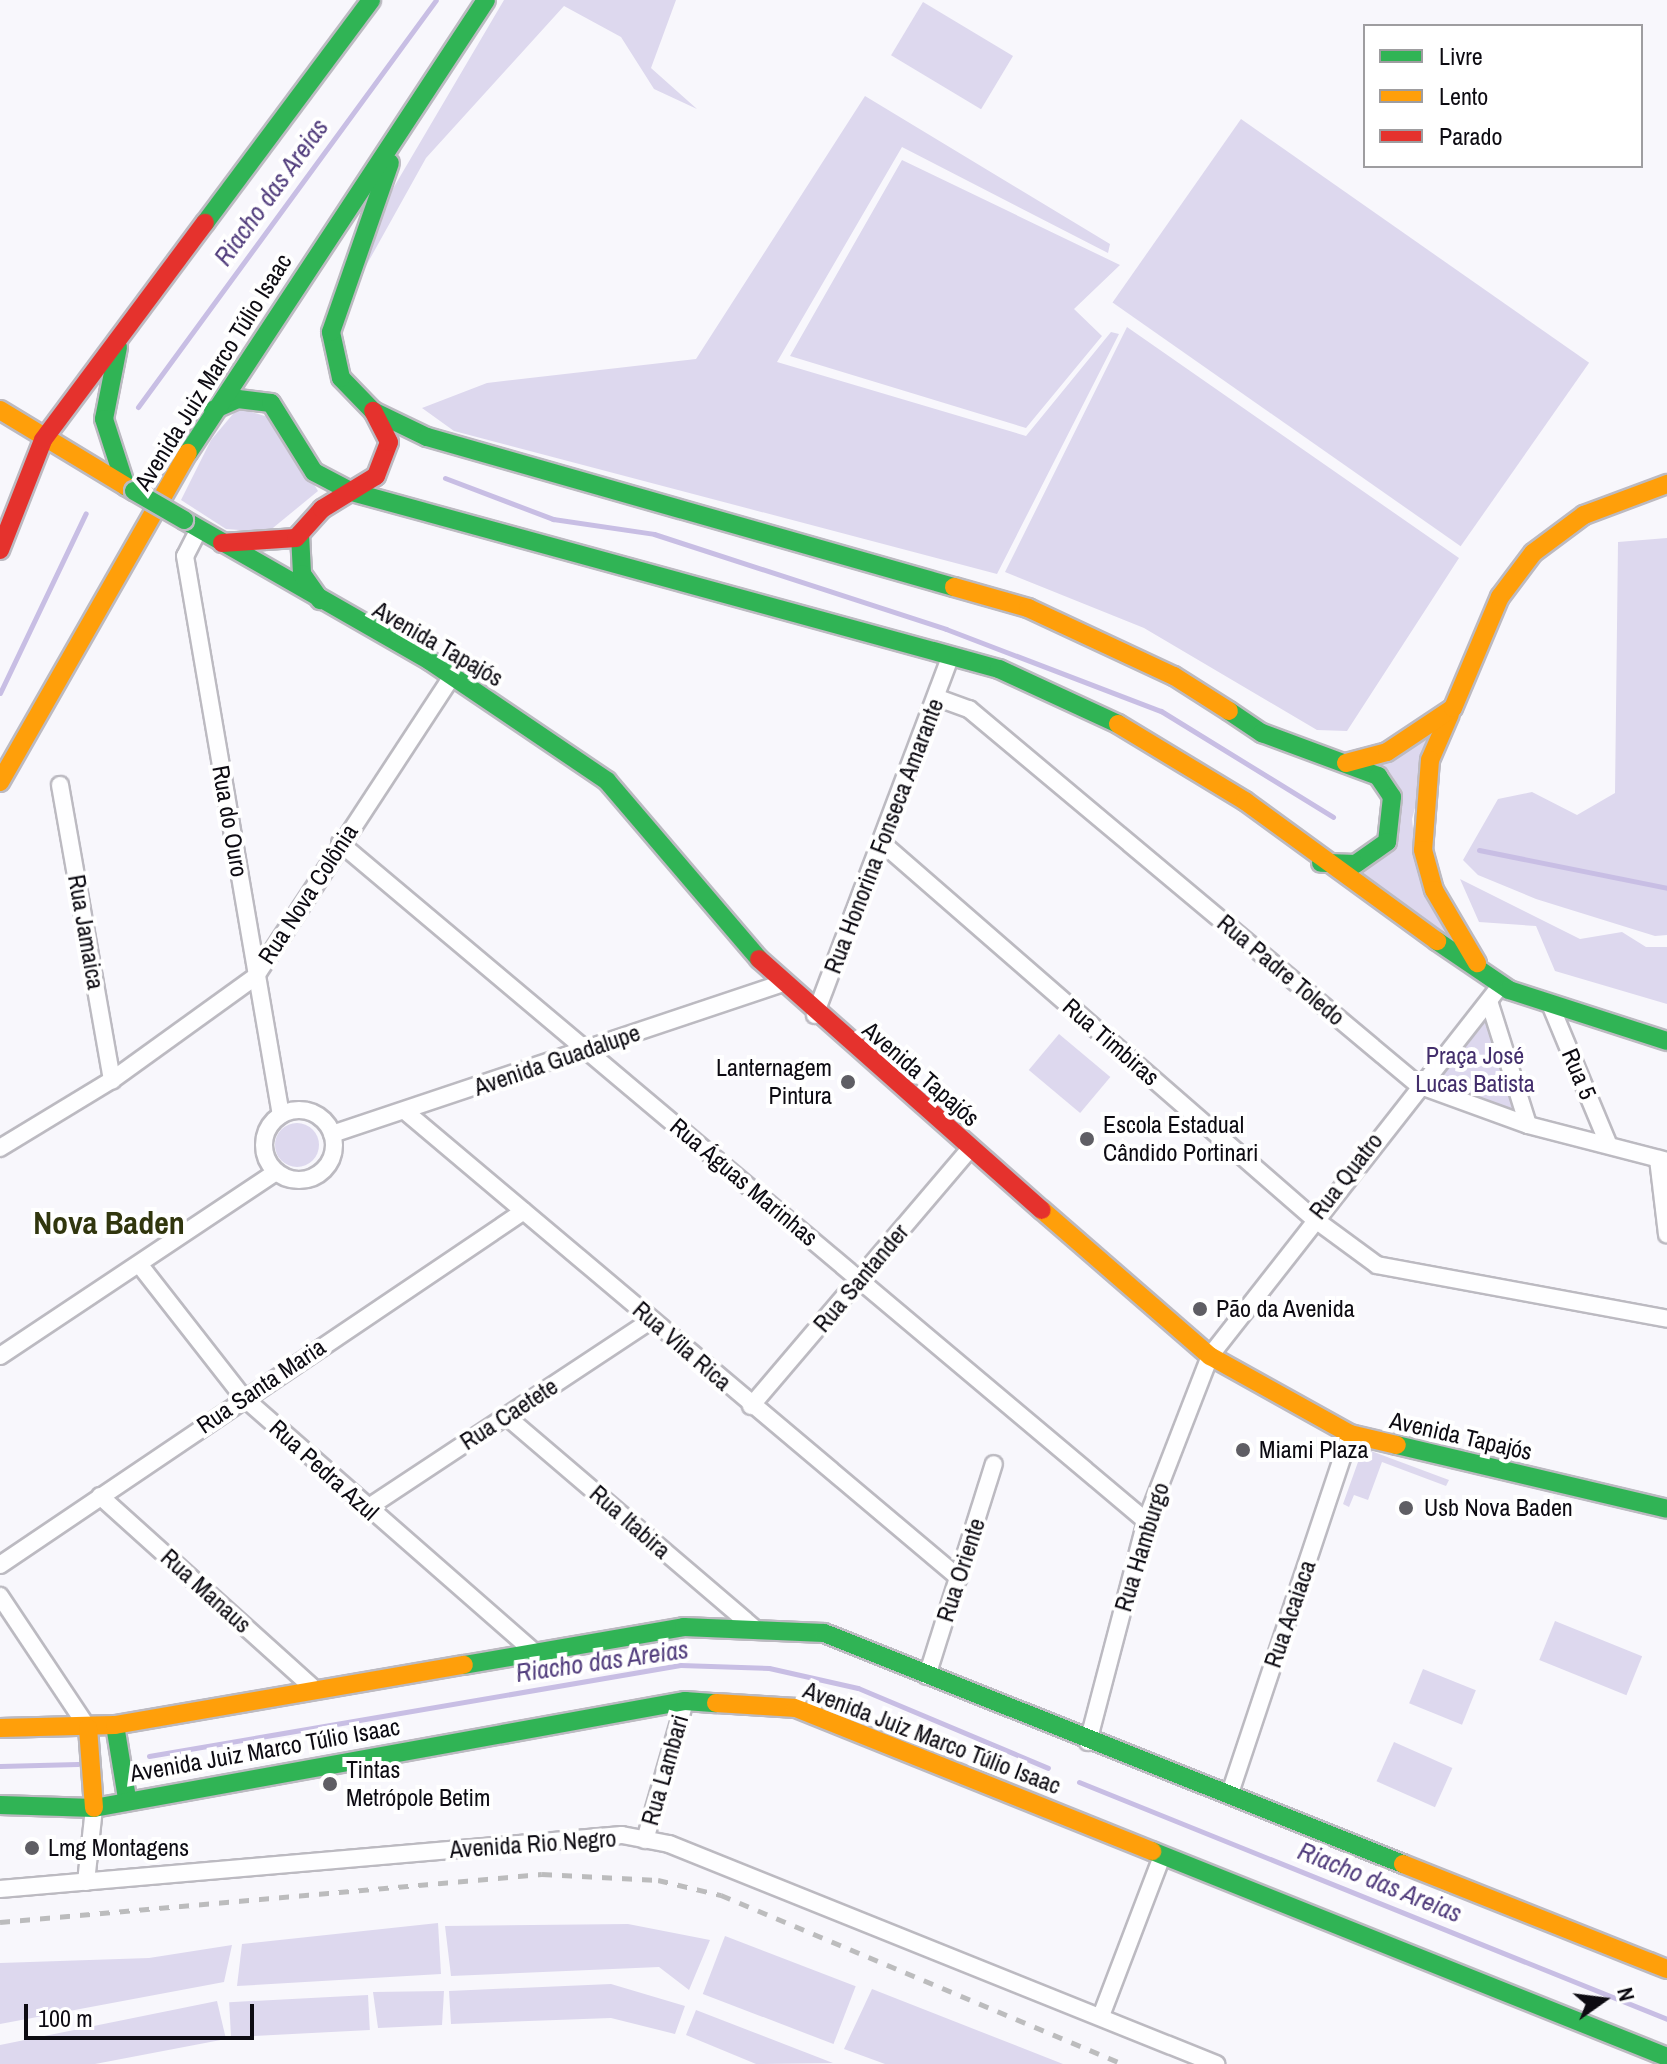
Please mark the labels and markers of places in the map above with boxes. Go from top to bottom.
place label: Lanternagem Pintura [716,1054,832,1110]
marker: Lanternagem Pintura [839,1073,857,1091]
place label: Escola Estadual Cândido Portinari [1103,1111,1258,1167]
marker: Escola Estadual Cândido Portinari [1078,1130,1096,1148]
place label: Pão da Avenida [1216,1295,1356,1323]
marker: Pão da Avenida [1191,1300,1209,1318]
place label: Miami Plaza [1259,1436,1368,1464]
marker: Miami Plaza [1234,1441,1252,1459]
place label: Usb Nova Baden [1424,1494,1573,1522]
marker: Usb Nova Baden [1395,1497,1417,1519]
place label: Tintas Metrópole Betim [346,1756,490,1812]
marker: Tintas Metrópole Betim [321,1775,339,1793]
place label: Lmg Montagens [48,1834,189,1862]
marker: Lmg Montagens [23,1839,41,1857]

